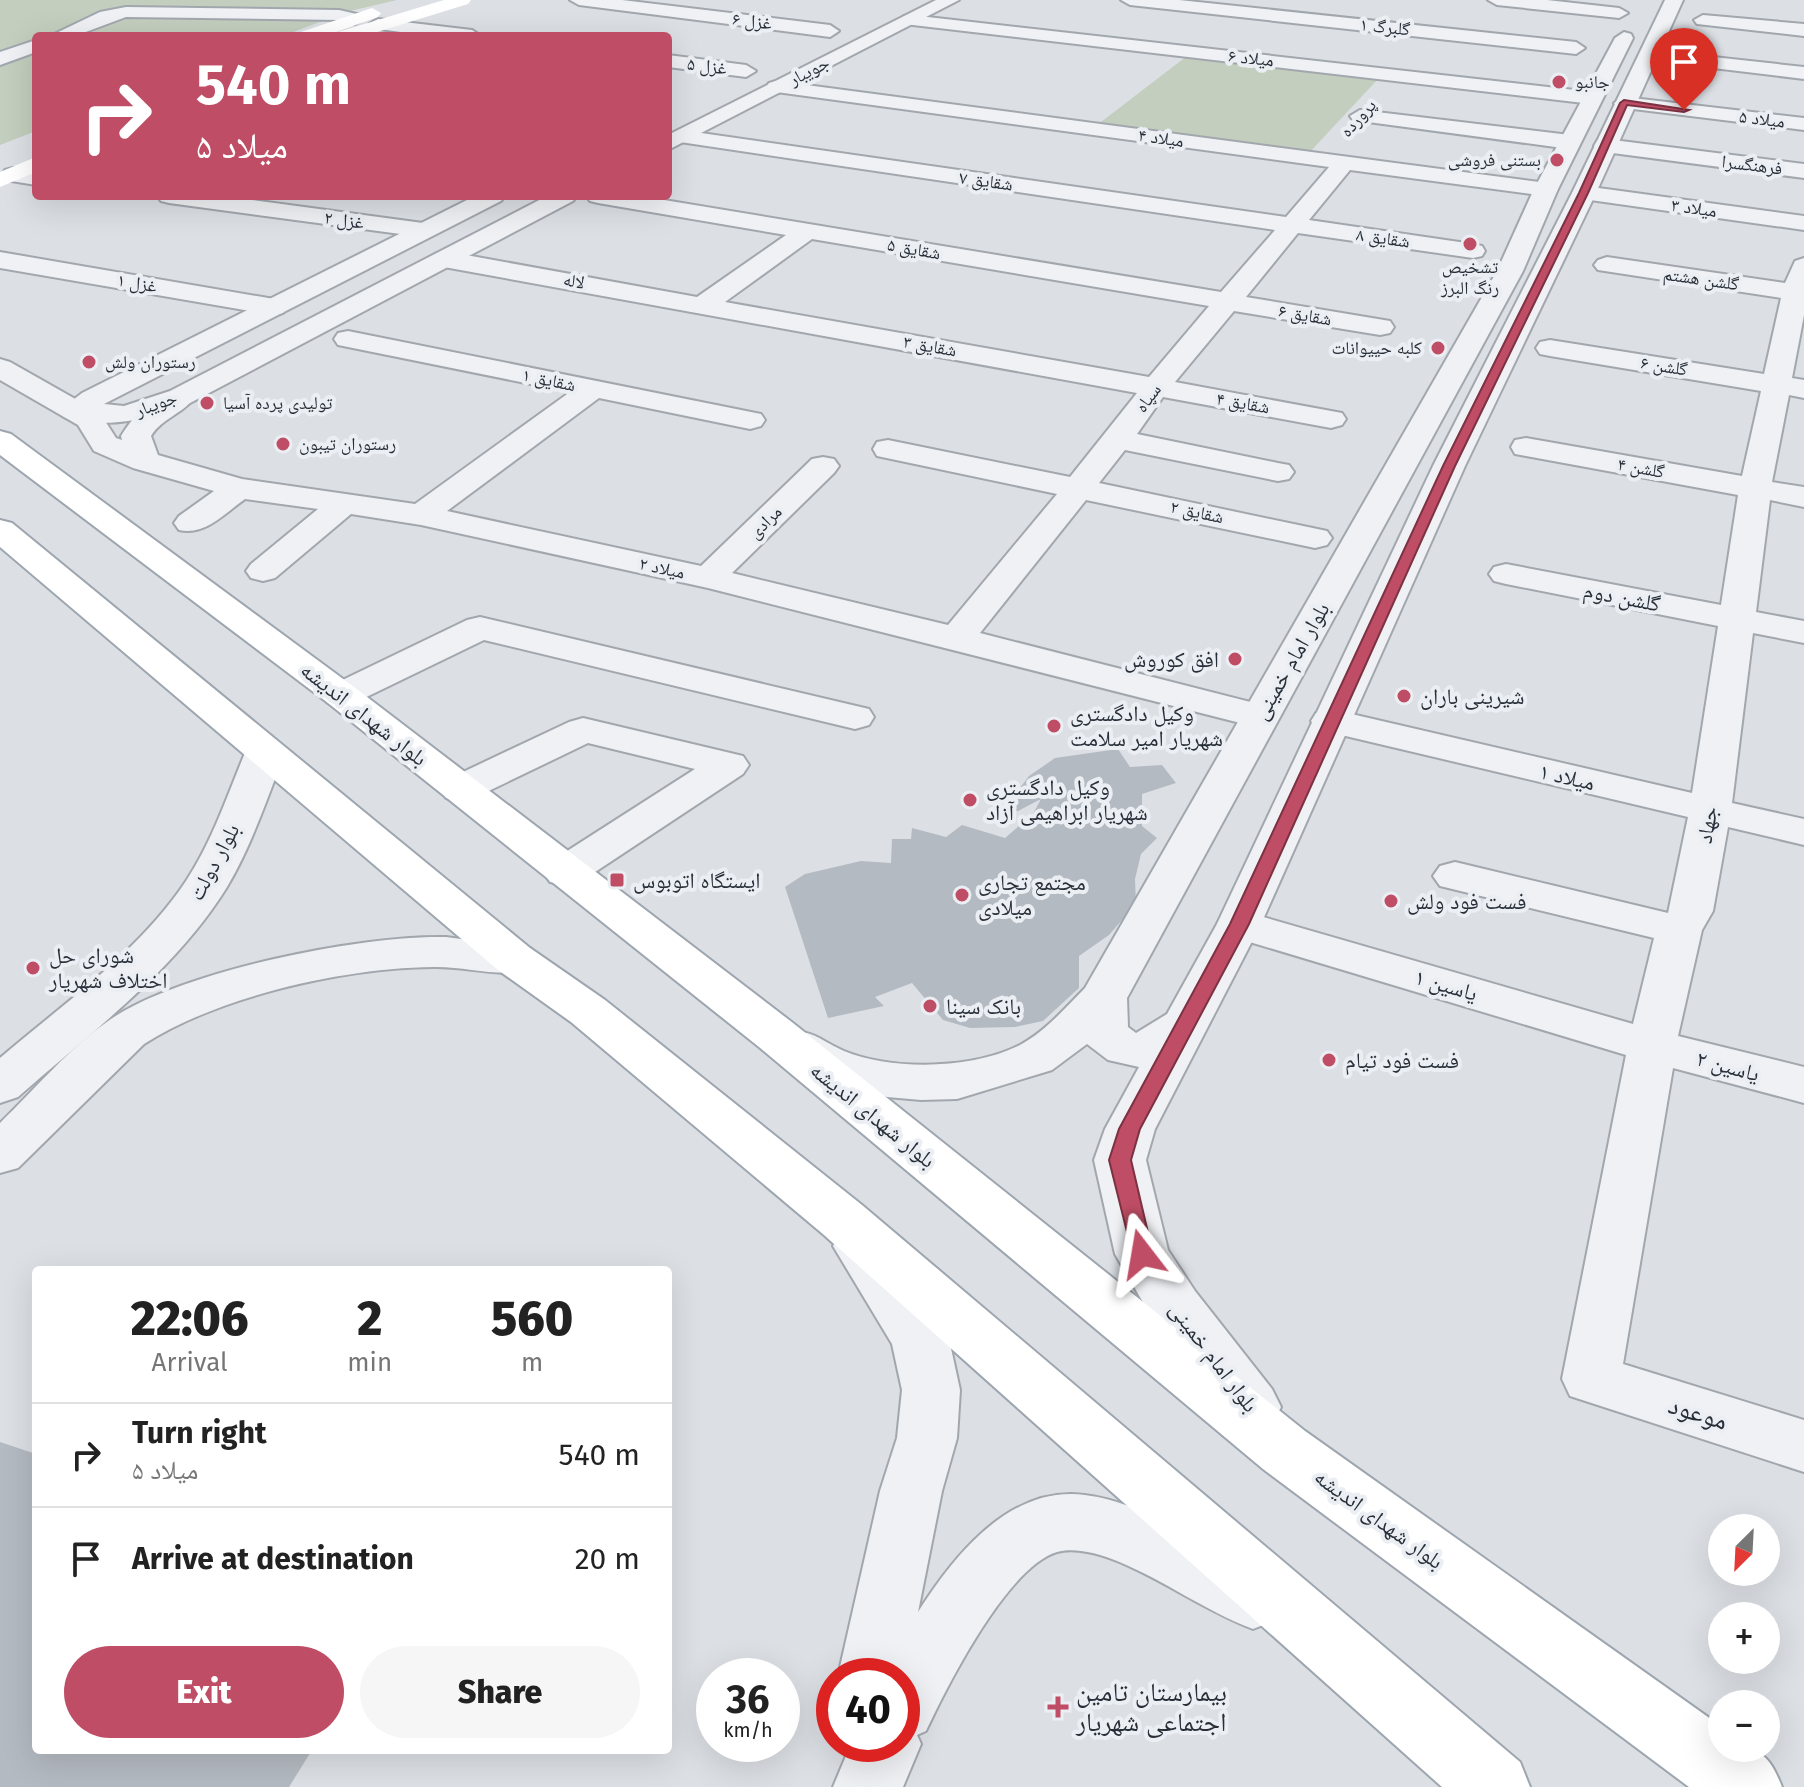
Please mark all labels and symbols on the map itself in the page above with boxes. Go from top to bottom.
street label: غزل ۶ [731,8,773,34]
street label: گلبرگ ۱ [1359,13,1412,41]
pin [1650,28,1718,110]
street label: میلاد ۶ [1227,45,1275,71]
street label: جویبار [784,51,833,91]
street label: غزل ۵ [686,53,728,79]
place label: جانبو [1575,71,1610,93]
marker: جانبو [1550,73,1568,91]
street label: پرورده [1335,94,1381,142]
street label: میلاد ۵ [1738,105,1786,133]
street label: میلاد ۴ [1137,124,1185,152]
place label: بستنی فروشی [1448,149,1541,171]
street label: فرهنگسرا [1720,150,1784,180]
marker: بستنی فروشی [1548,151,1566,169]
street label: شقایق ۷ [958,166,1014,196]
street label: میلاد ۳ [1670,194,1718,222]
street label: غزل ۲ [323,206,365,234]
street label: شقایق ۸ [1355,223,1411,253]
street label: شقایق ۵ [886,233,942,265]
marker: تشخیص رنگ البرز [1461,235,1479,253]
place label: تشخیص رنگ البرز [1440,256,1499,299]
street label: گلشن هشتم [1662,263,1741,296]
street label: لاله [562,268,586,294]
street label: غزل ۱ [115,269,159,297]
street label: شقایق ۶ [1277,299,1333,331]
street label: شقایق ۳ [902,330,958,362]
place label: کلبه حییوانات [1331,337,1423,359]
marker: کلبه حییوانات [1429,339,1447,357]
place label: رستوران ولش [105,351,196,373]
street label: گلشن ۶ [1639,351,1690,381]
marker: رستوران ولش [80,353,98,371]
street label: شقایق ۱ [520,364,578,396]
street label: سپاه [1130,379,1166,417]
street label: جویبار [131,386,180,422]
street label: شقایق ۴ [1215,387,1271,419]
place label: تولیدی پرده آسیا [223,392,333,414]
marker: تولیدی پرده آسیا [198,394,216,412]
place label: رستوران تیبون [299,433,396,455]
marker: رستوران تیبون [274,435,292,453]
street label: گلشن ۴ [1616,453,1667,483]
street label: شقایق ۲ [1168,496,1226,528]
street label: مرادی [744,501,786,543]
street label: میلاد ۲ [637,552,687,584]
street label: گلشن دوم [1581,576,1663,619]
street label: بلوار امام خمینی [1246,597,1336,725]
place label: افق کوروش [1124,646,1219,673]
marker: افق کوروش [1226,650,1244,668]
street label: بلوار شهدای اندیشه [295,656,433,772]
place label: شیرینی باران [1420,683,1524,710]
marker: شیرینی باران [1395,687,1413,705]
place label: وکیل دادگستری شهریار امیر سلامت [1070,700,1223,752]
marker: وکیل دادگستری شهریار امیر سلامت [1045,717,1063,735]
street label: میلاد ۱ [1537,758,1597,796]
place label: وکیل دادگستری شهریار ابراهیمی آزاد [986,774,1148,826]
marker: وکیل دادگستری شهریار ابراهیمی آزاد [961,791,979,809]
street label: جهاد [1690,804,1724,846]
street label: بلوار دولت [183,819,245,905]
place label: ایستگاه اتوبوس [633,867,760,894]
place label: مجتمع تجاری میلادی [978,869,1086,921]
marker: ایستگاه اتوبوس [608,871,626,889]
marker: مجتمع تجاری میلادی [953,886,971,904]
place label: فست فود ولش [1407,888,1526,915]
marker: فست فود ولش [1382,892,1400,910]
place label: شورای حل اختلاف شهریار [48,942,167,994]
marker: شورای حل اختلاف شهریار [24,959,42,977]
street label: یاسین ۱ [1411,963,1481,1007]
place label: بانک سینا [946,993,1021,1020]
marker: بانک سینا [921,997,939,1015]
street label: یاسین ۲ [1694,1045,1763,1087]
place label: فست فود تیام [1345,1047,1459,1075]
marker: فست فود تیام [1320,1051,1338,1069]
street label: بلوار شهدای اندیشه [805,1056,941,1174]
position arrow [1100,1212,1184,1296]
street label: بلوار امام خمینی [1163,1296,1264,1418]
street label: موعود [1665,1389,1731,1437]
street label: بلوار شهدای اندیشه [1309,1463,1449,1575]
north arrow [1708,1514,1780,1586]
speed limit sign: 40 [816,1658,920,1762]
place label: بیمارستان تامین اجتماعی شهریار [1075,1677,1227,1738]
marker: بیمارستان تامین اجتماعی شهریار [1047,1696,1069,1718]

